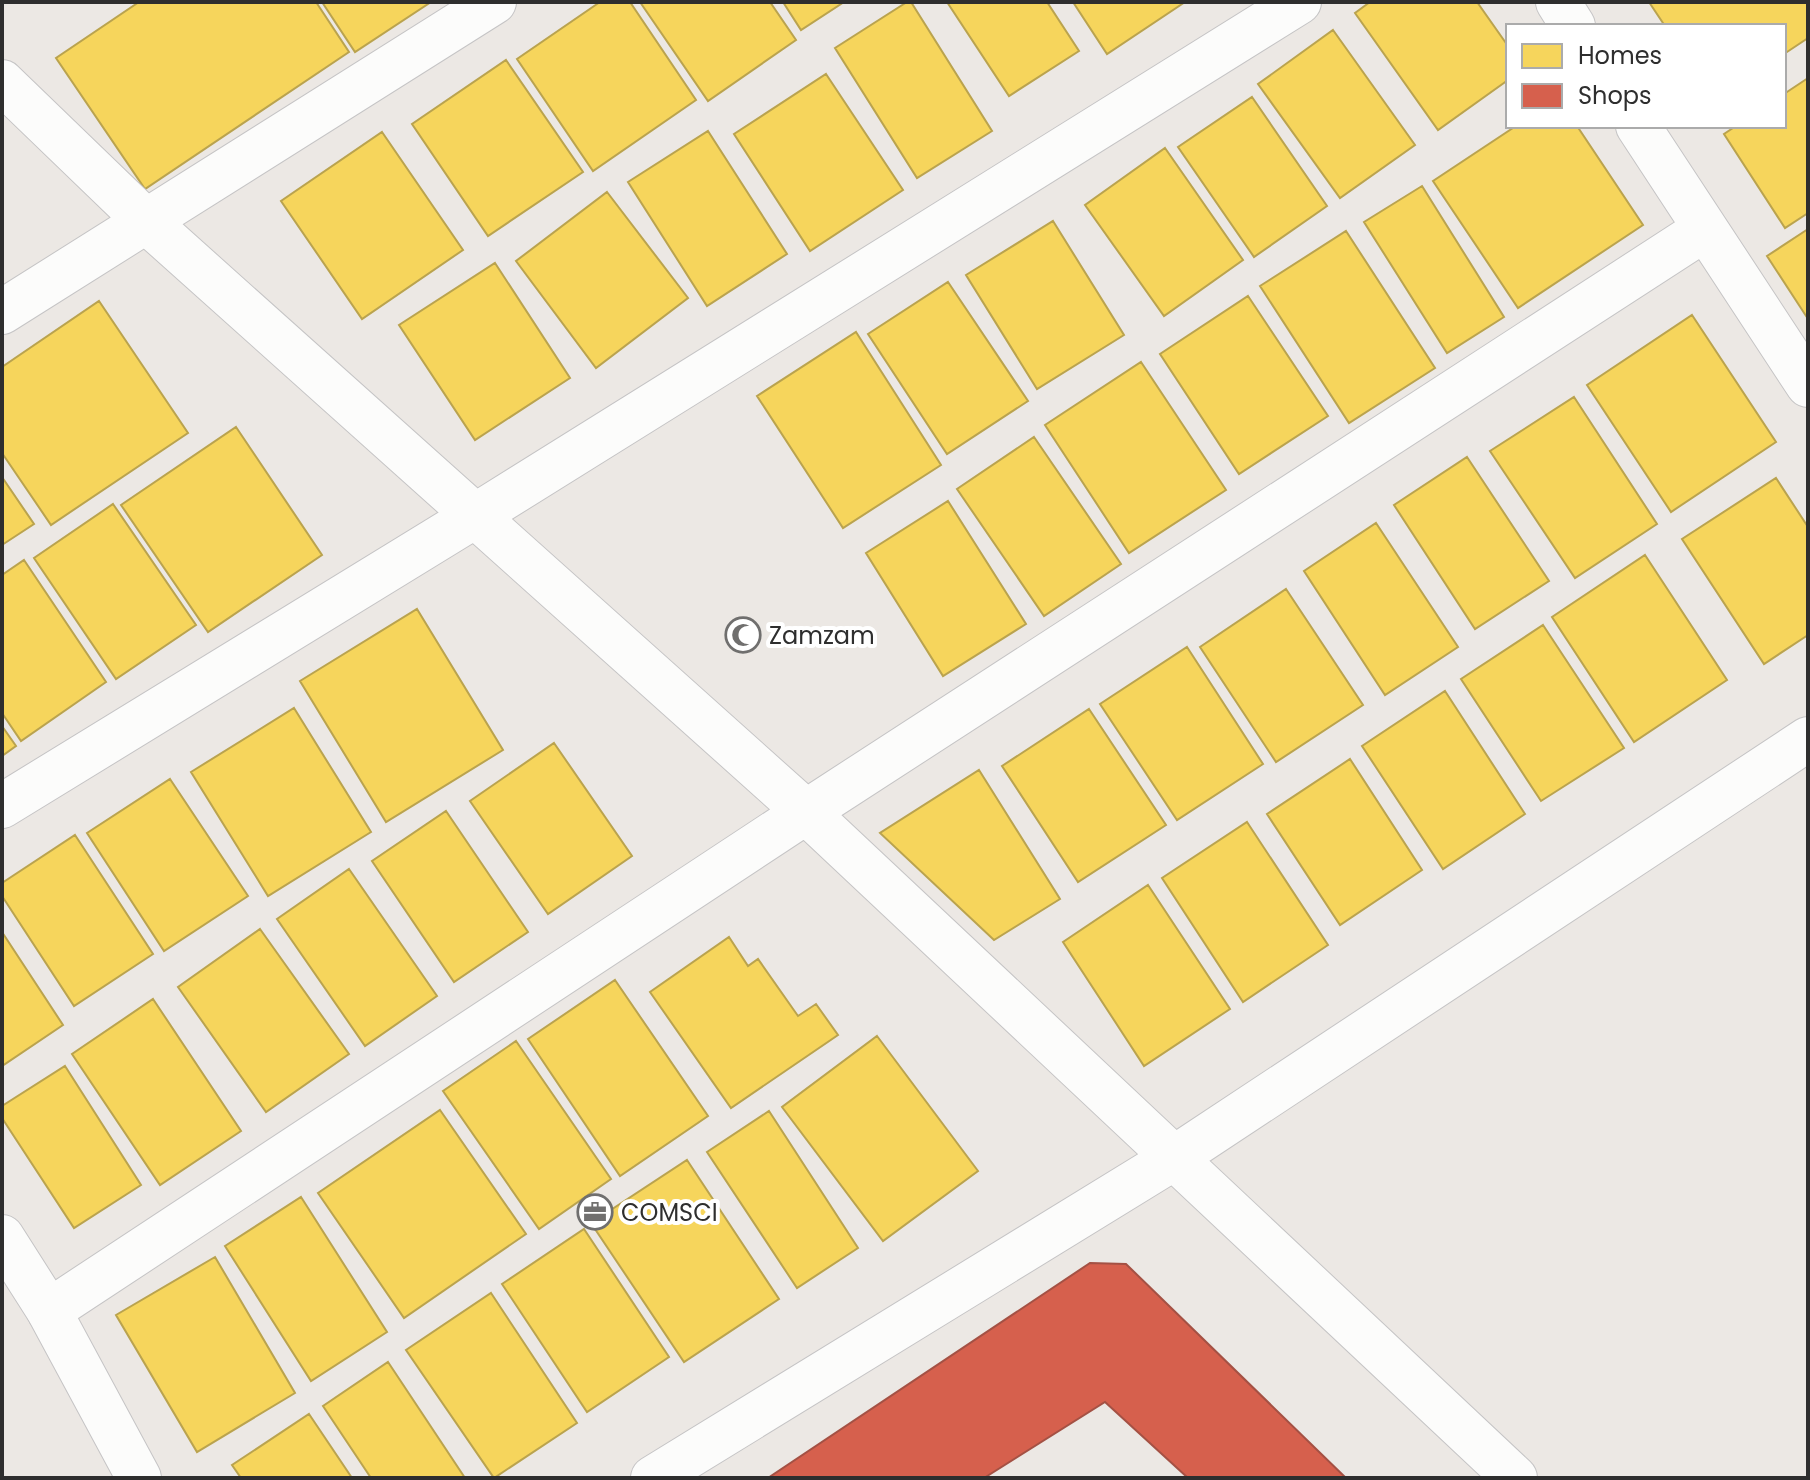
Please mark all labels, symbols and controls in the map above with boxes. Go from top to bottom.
legend [1506,24,1786,128]
text: Homes [1578,39,1662,72]
text: Shops [1578,79,1652,112]
mosque icon: Zamzam [724,616,762,654]
place label: Zamzam [769,619,875,652]
office icon: COMSCI [576,1193,614,1231]
place label: COMSCI [621,1196,718,1229]

